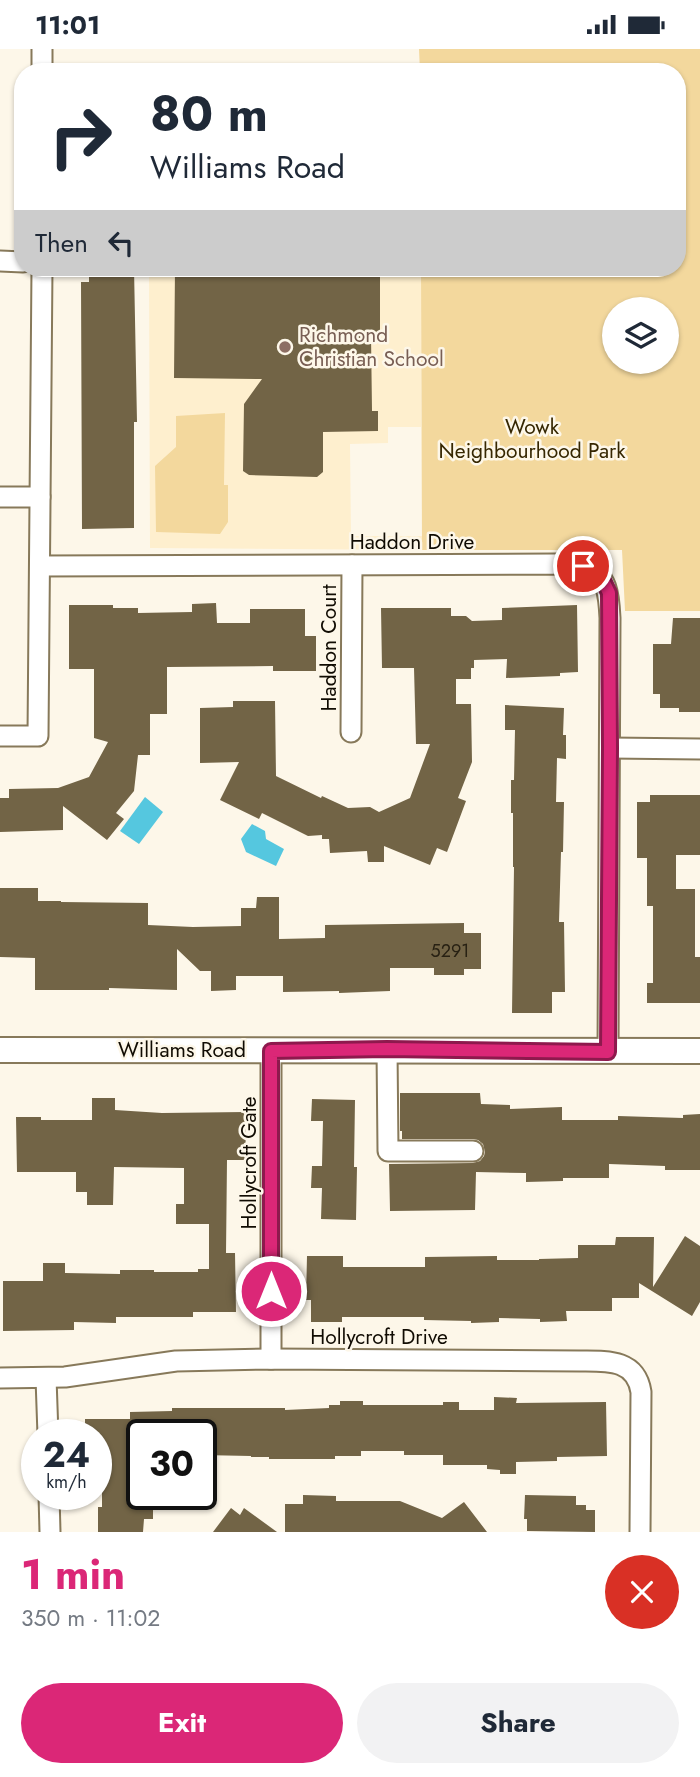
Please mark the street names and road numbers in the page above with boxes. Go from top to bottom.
street label: Haddon Drive [350,527,474,557]
street label: Haddon Court [314,585,344,711]
street label: Williams Road [118,1035,246,1065]
street label: Hollycroft Gate [234,1096,264,1230]
street label: Hollycroft Drive [310,1322,448,1352]

